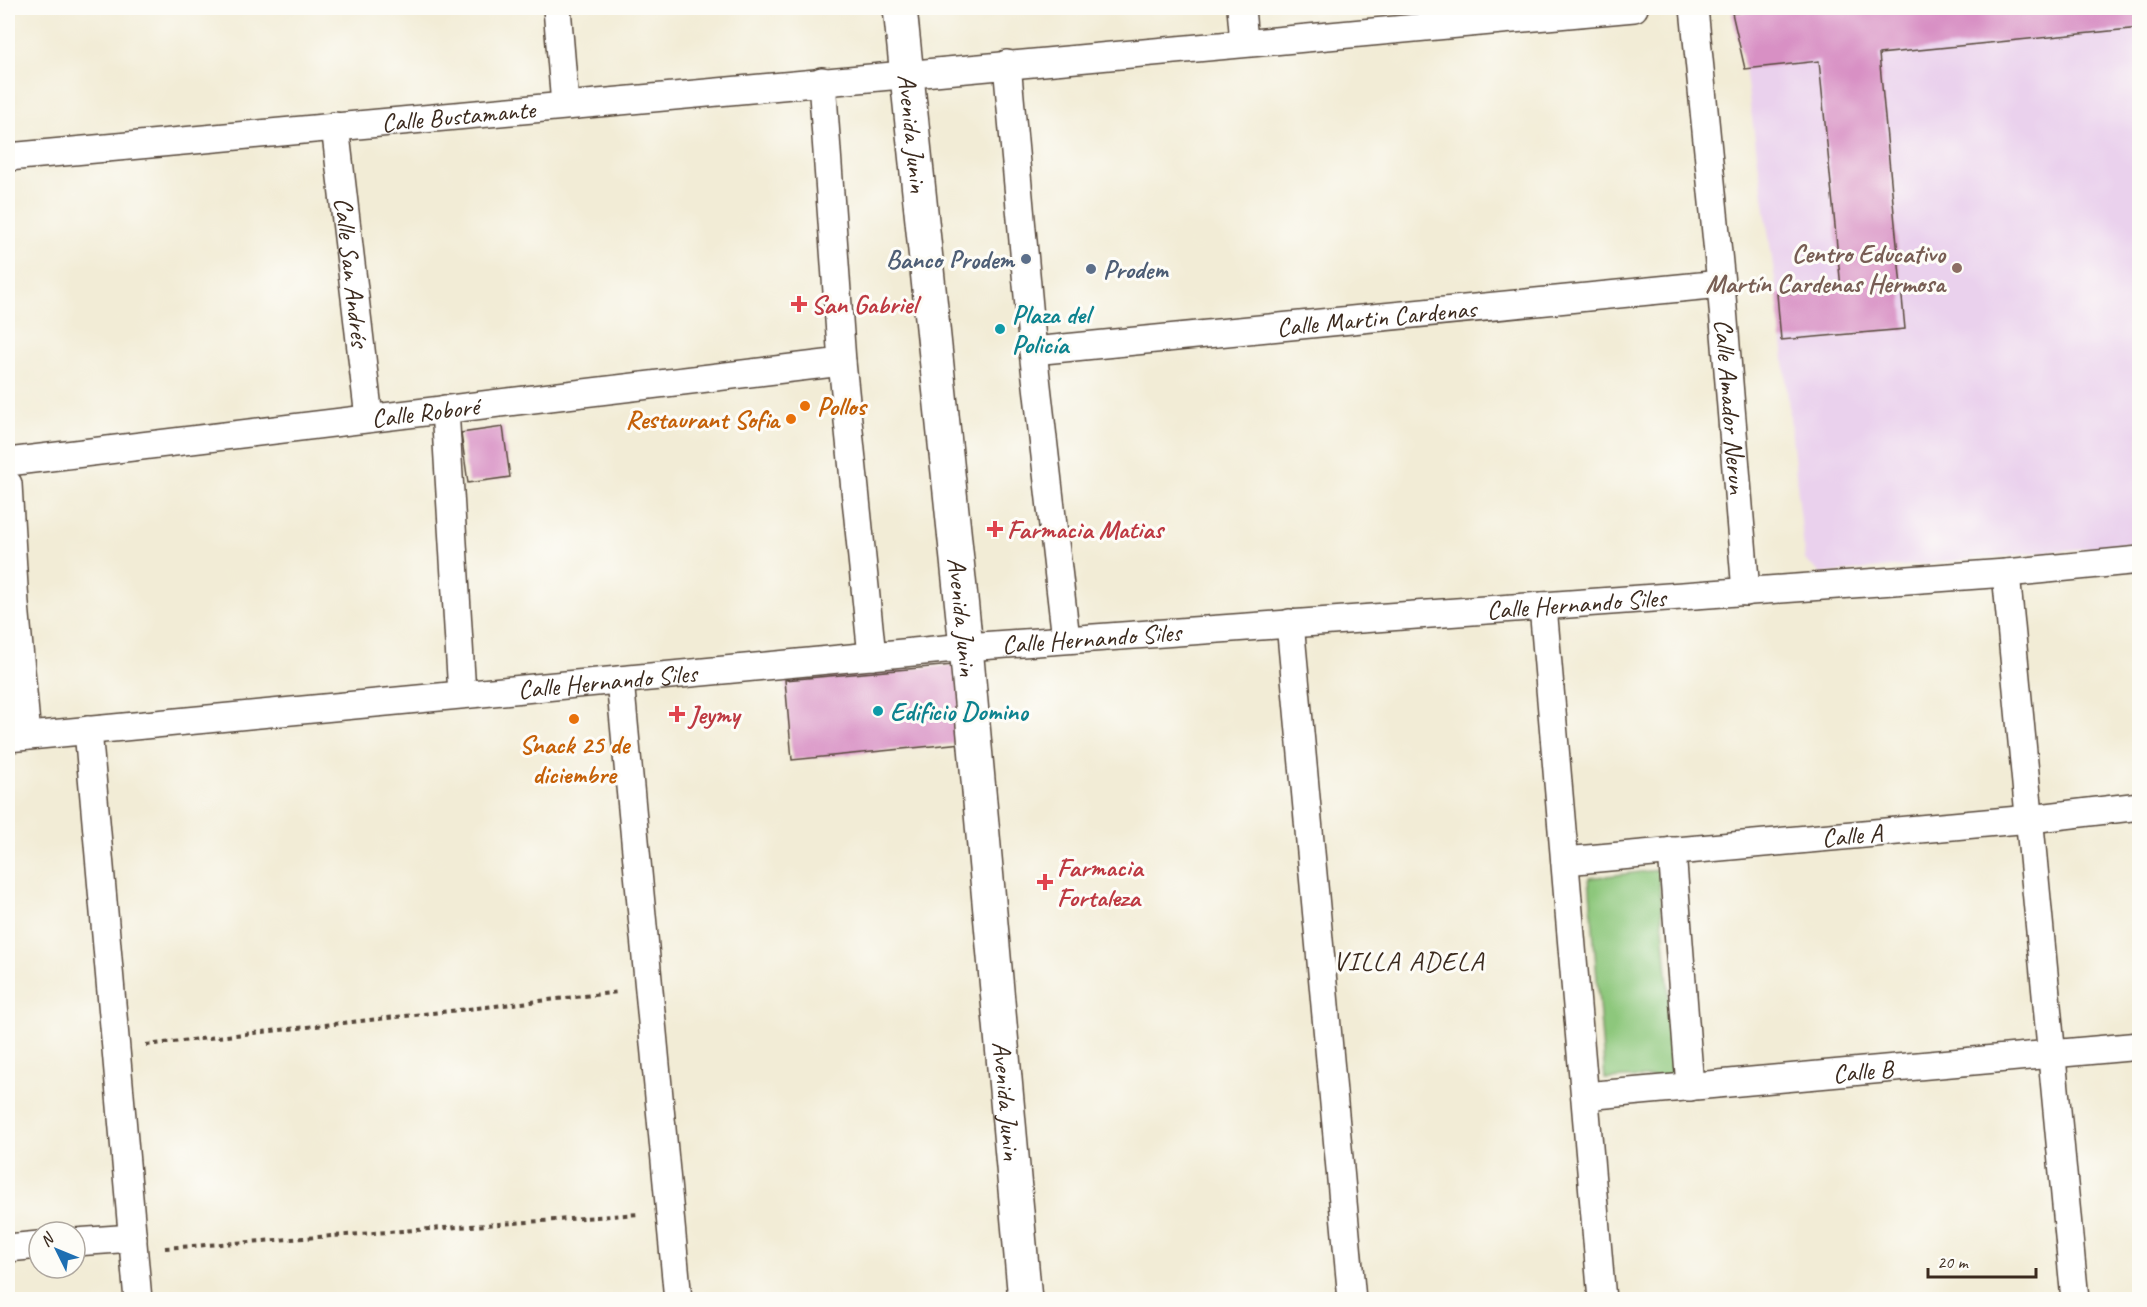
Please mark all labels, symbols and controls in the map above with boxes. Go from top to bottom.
street label: Avenida Junin [890,72,936,195]
street label: Calle Bustamante [380,92,538,139]
street label: Calle San Andrés [327,196,377,351]
place label: Centro Educativo Martín Cardenas Hermosa [1706,237,1947,300]
place label: Banco Prodem [886,243,1016,276]
marker: Banco Prodem [1019,252,1033,266]
place label: Prodem [1103,253,1169,286]
marker: Centro Educativo Martín Cardenas Hermosa [1950,261,1964,275]
marker: Prodem [1084,262,1098,276]
place label: San Gabriel [811,288,922,321]
street label: Calle Martin Cardenas [1275,291,1480,344]
marker: San Gabriel [792,297,806,311]
place label: Plaza del Policía [1012,298,1095,361]
street label: Calle Amador Nerun [1707,318,1755,496]
marker: Plaza del Policía [993,322,1007,336]
street label: Calle Roboré [370,389,484,435]
place label: Pollos [817,390,868,423]
marker: Pollos [798,399,812,413]
place label: Restaurant Sofia [626,403,781,436]
marker: Restaurant Sofia [784,412,798,426]
place label: Farmacia Matias [1007,513,1166,546]
marker: Farmacia Matias [988,522,1002,536]
street label: Avenida Junin [940,556,985,678]
street label: Calle Hernando Siles [1485,581,1669,626]
street label: Calle Hernando Siles [1001,615,1184,661]
street label: Calle Hernando Siles [516,656,700,706]
place label: Edificio Domino [890,695,1029,728]
place label: Jeymy [687,698,742,731]
marker: Edificio Domino [871,704,885,718]
marker: Jeymy [670,707,684,721]
marker: Snack 25 de diciembre [567,712,581,726]
place label: Snack 25 de diciembre [519,728,631,791]
street label: Calle A [1820,816,1885,854]
place label: Farmacia Fortaleza [1057,851,1145,914]
marker: Farmacia Fortaleza [1038,875,1052,889]
district label: VILLA ADELA [1333,944,1485,978]
street label: Avenida Junin [985,1040,1029,1162]
street label: Calle B [1831,1052,1896,1090]
north arrow [27,1220,87,1280]
text: N [36,1228,60,1251]
scale bar [1928,1241,2036,1279]
text: 20 m [1937,1251,1970,1273]

